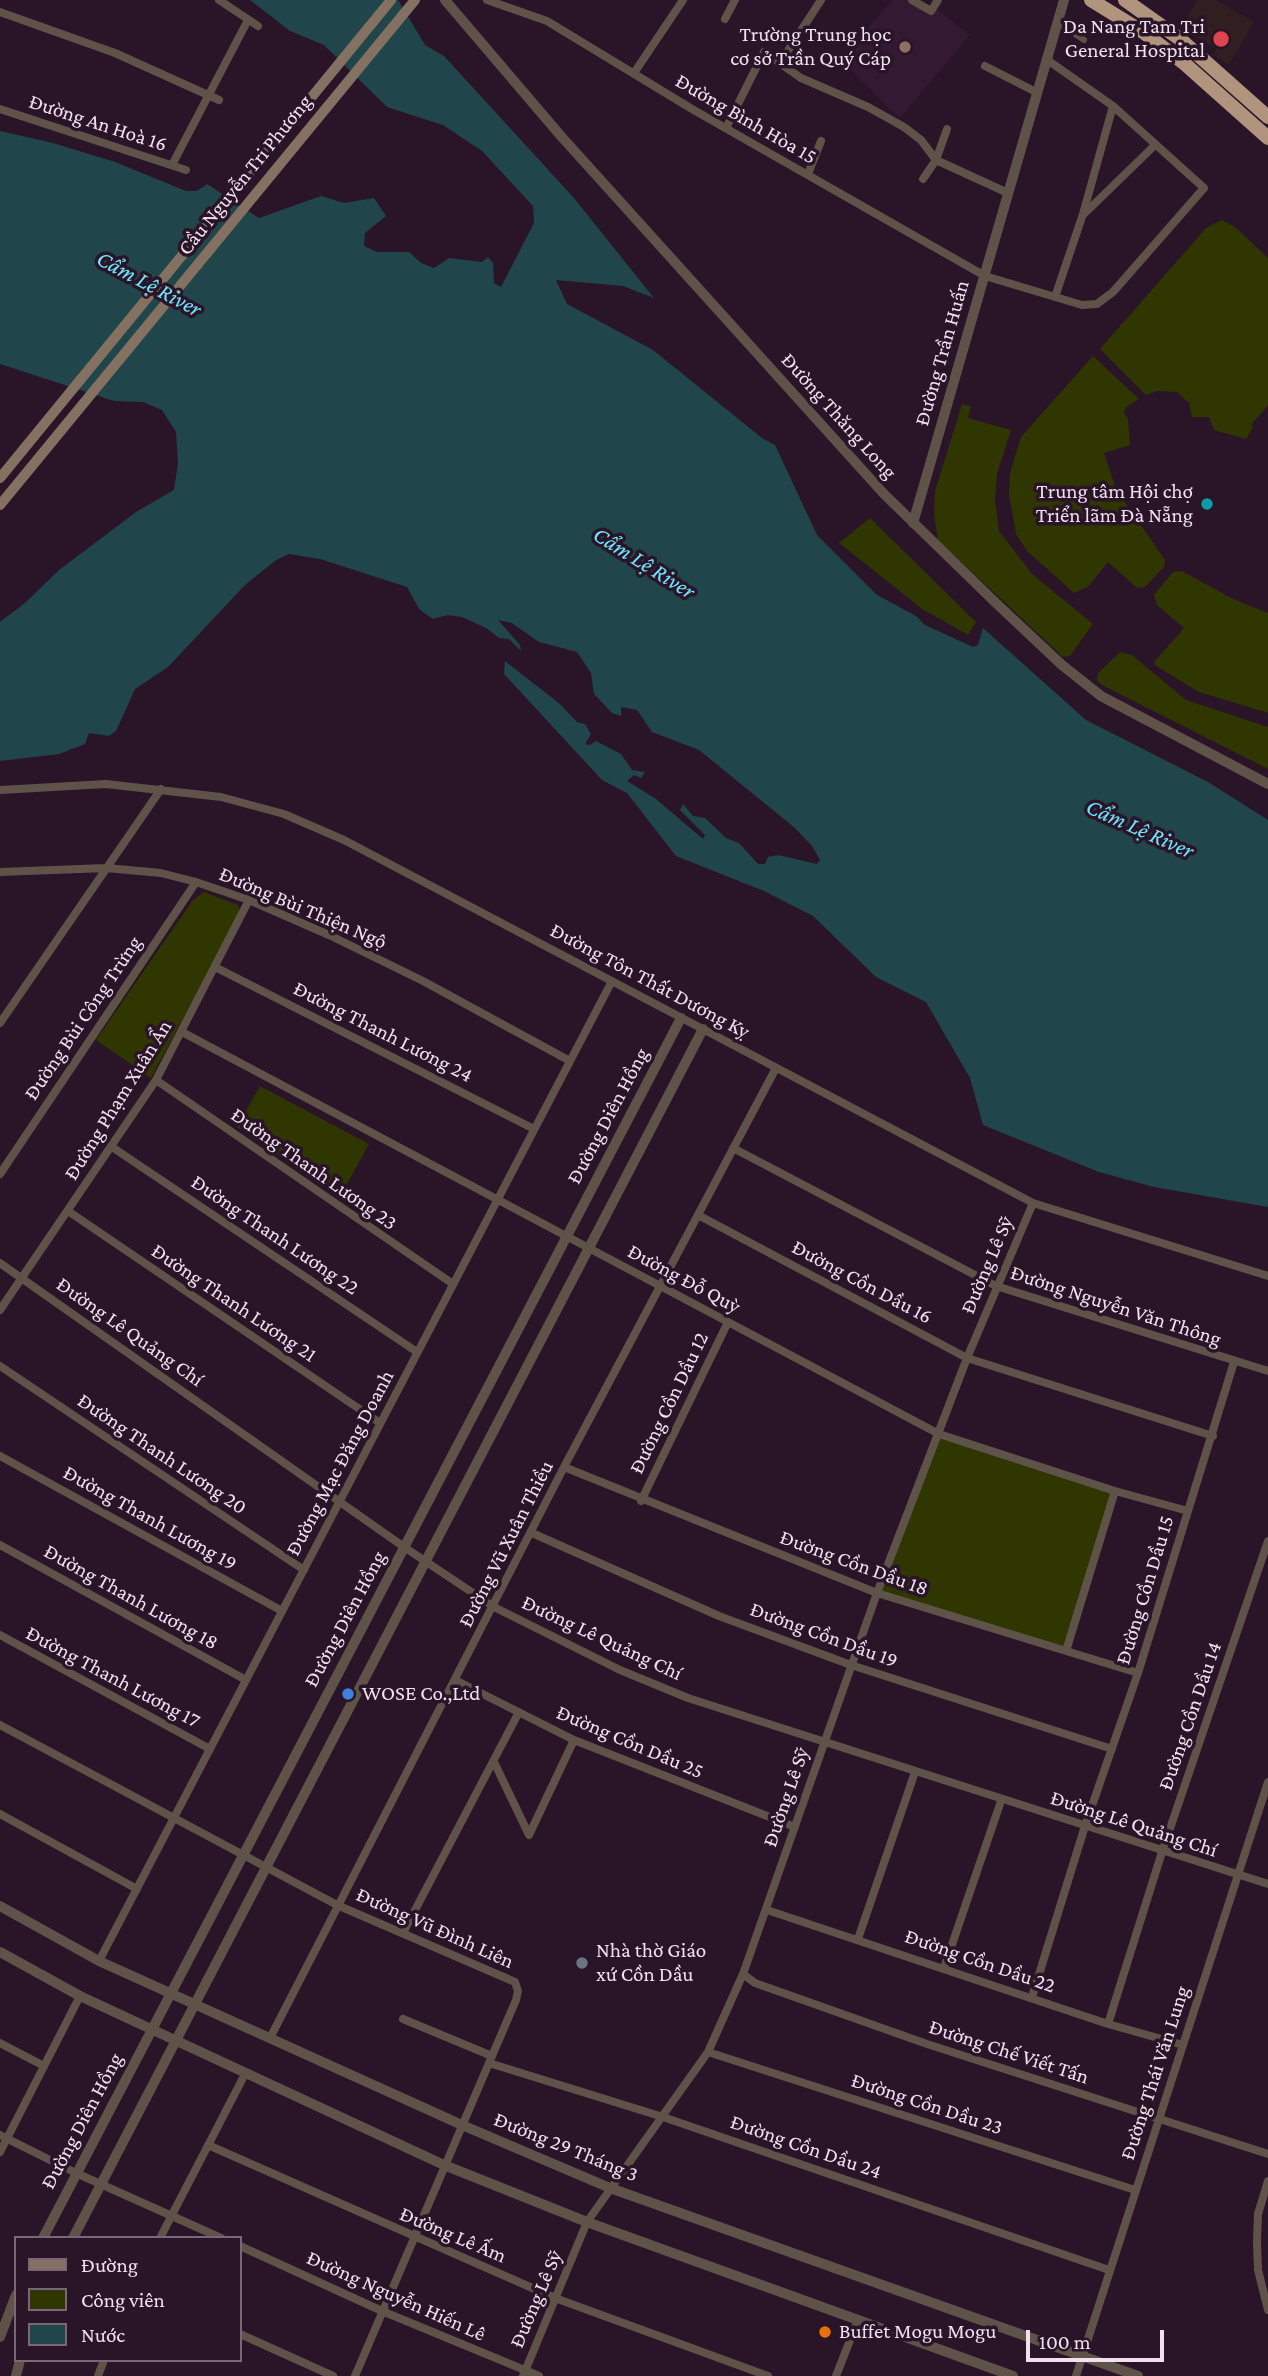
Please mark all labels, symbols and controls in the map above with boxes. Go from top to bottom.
place label: Da Nang Tam Tri General Hospital [1063,14,1205,64]
place label: Trường Trung học cơ sở Trần Quý Cáp [730,22,891,72]
marker: Da Nang Tam Tri General Hospital [1211,29,1231,49]
marker: Trường Trung học cơ sở Trần Quý Cáp [897,39,913,55]
street label: Đường Bình Hòa 15 [671,68,821,170]
street label: Đường An Hoà 16 [26,89,170,157]
street label: Cầu Nguyễn Tri Phương [173,90,317,260]
water label: Cẩm Lệ River [92,245,206,323]
street label: Đường Trần Huấn [909,277,975,429]
street label: Đường Thăng Long [776,348,902,484]
place label: Trung tâm Hội chợ Triển lãm Đà Nẵng [1036,479,1193,529]
marker: Trung tâm Hội chợ Triển lãm Đà Nẵng [1199,496,1215,512]
water label: Cẩm Lệ River [588,521,700,605]
water label: Cẩm Lệ River [1082,793,1198,865]
street label: Đường Bùi Thiện Ngộ [215,861,391,955]
street label: Đường Tôn Thất Dương Kỵ [546,918,754,1044]
street label: Đường Bùi Công Trừng [19,931,147,1105]
street label: Đường Thanh Lương 24 [289,976,477,1088]
street label: Đường Phạm Xuân Ẩn [59,1015,177,1185]
street label: Đường Diên Hồng [562,1044,654,1188]
street label: Đường Thanh Lương 23 [226,1102,402,1236]
street label: Đường Thanh Lương 22 [186,1169,364,1301]
street label: Đường Lê Sỹ [955,1212,1019,1318]
street label: Đường Cồn Dầu 16 [788,1234,936,1330]
street label: Đường Thanh Lương 21 [147,1238,321,1368]
street label: Đường Đỗ Quỳ [623,1239,745,1319]
street label: Đường Nguyễn Văn Thông [1007,1260,1225,1352]
street label: Đường Lê Quảng Chí [52,1272,208,1392]
street label: Đường Cồn Dầu 12 [624,1328,714,1478]
street label: Đường Mạc Đăng Doanh [280,1366,400,1560]
street label: Đường Thanh Lương 20 [72,1388,252,1520]
street label: Đường Vũ Xuân Thiều [453,1456,559,1632]
street label: Đường Thanh Lương 19 [59,1460,241,1576]
street label: Đường Cồn Dầu 15 [1110,1512,1180,1668]
street label: Đường Cồn Dầu 18 [776,1525,932,1601]
street label: Đường Thanh Lương 18 [39,1539,223,1655]
street label: Đường Diên Hồng [299,1547,391,1691]
street label: Đường Lê Quảng Chí [518,1590,686,1686]
street label: Đường Cồn Dầu 19 [747,1597,901,1673]
street label: Đường Thanh Lương 17 [22,1620,204,1734]
street label: Đường Cồn Dầu 14 [1153,1638,1227,1794]
place label: WOSE Co.,Ltd [362,1681,480,1707]
marker: WOSE Co.,Ltd [340,1686,356,1702]
street label: Đường Cồn Dầu 25 [553,1700,707,1784]
street label: Đường Lê Sỹ [757,1744,815,1850]
street label: Đường Lê Quảng Chí [1047,1785,1221,1863]
street label: Đường Vũ Đình Liên [352,1882,518,1974]
street label: Đường Cồn Dầu 22 [901,1923,1059,1999]
place label: Nhà thờ Giáo xứ Cồn Dầu [596,1938,706,1988]
marker: Nhà thờ Giáo xứ Cồn Dầu [574,1955,590,1971]
street label: Đường Thái Văn Lung [1115,1983,1195,2163]
street label: Đường Chế Viết Tấn [926,2014,1092,2090]
street label: Đường Diên Hồng [36,2049,128,2193]
street label: Đường Cồn Dầu 23 [848,2068,1006,2140]
street label: Đường 29 Tháng 3 [490,2107,642,2187]
street label: Đường Cồn Dầu 24 [727,2109,885,2185]
street label: Đường Lê Ấm [396,2201,510,2269]
legend [14,2236,242,2362]
street label: Đường Nguyễn Hiến Lê [303,2245,489,2347]
street label: Đường Lê Sỹ [504,2246,568,2352]
text: Đường [81,2253,138,2277]
text: Công viên [81,2288,165,2312]
scale bar [1030,2316,1168,2360]
place label: Buffet Mogu Mogu [839,2319,996,2345]
text: Nước [81,2323,125,2347]
marker: Buffet Mogu Mogu [817,2324,833,2340]
text: 100 m [1039,2330,1091,2354]

